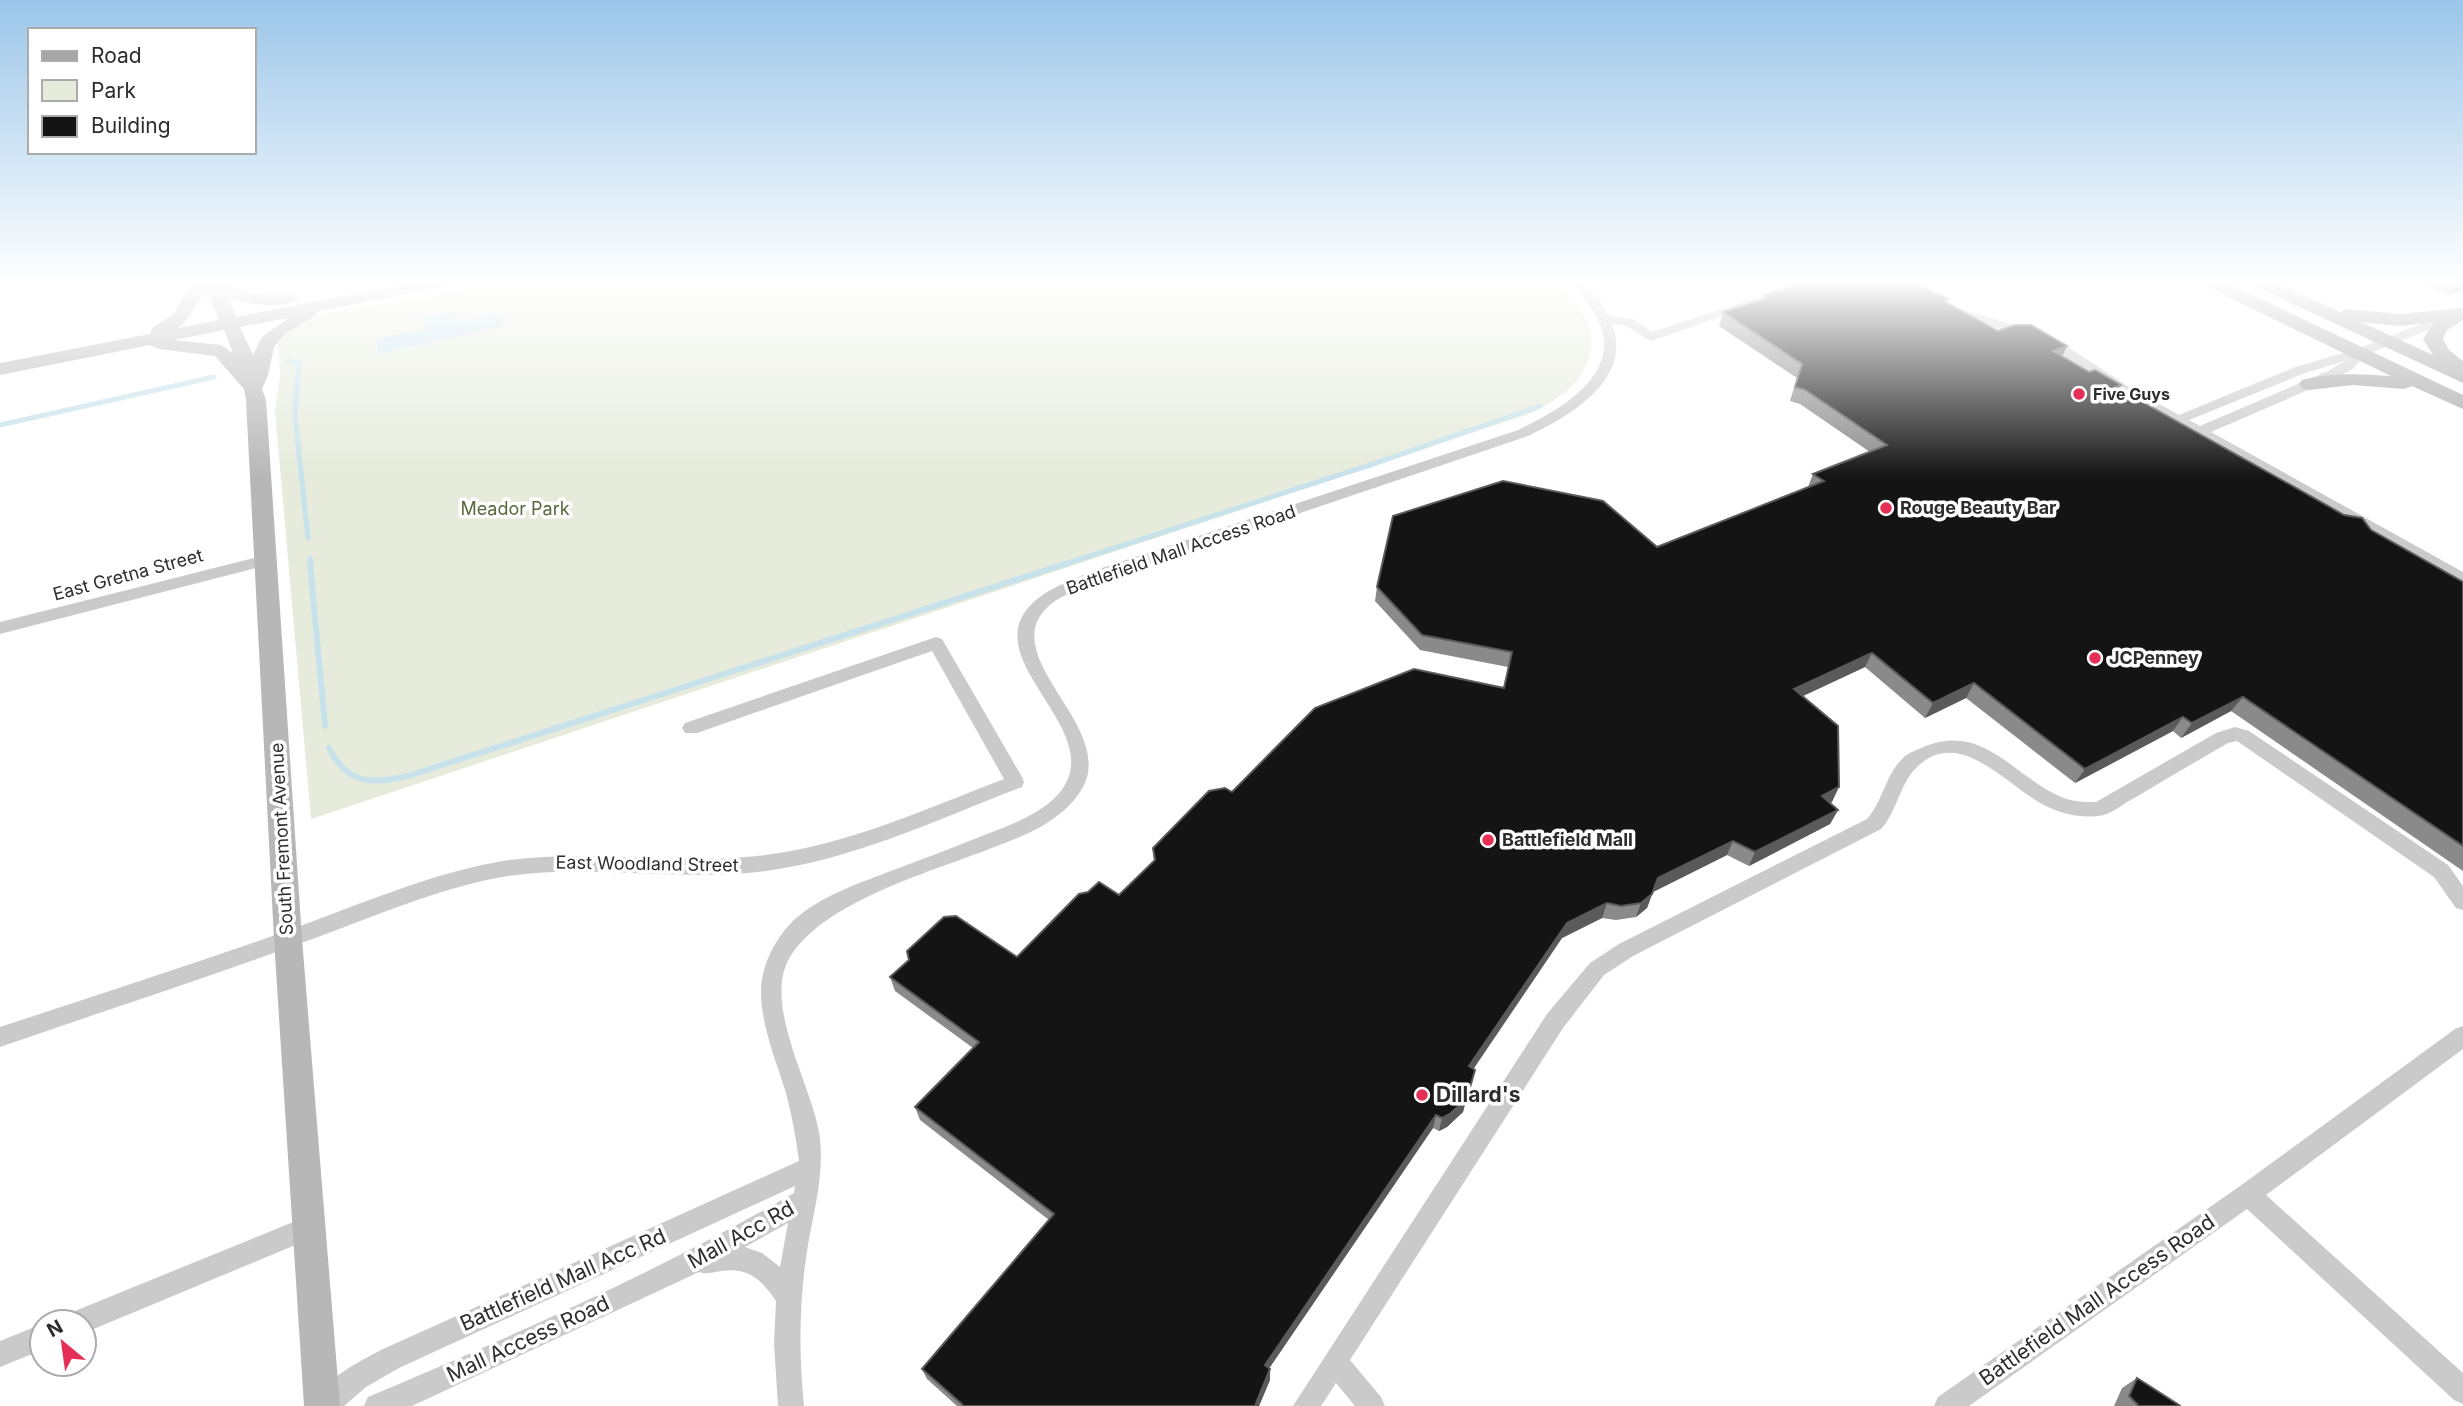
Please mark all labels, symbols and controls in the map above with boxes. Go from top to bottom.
legend [28,28,256,154]
text: Road [91,43,142,68]
text: Park [91,78,136,103]
text: Building [91,113,171,138]
place label: Five Guys [2093,384,2170,404]
marker: Five Guys [2071,386,2087,402]
place label: Rouge Beauty Bar [1900,497,2056,518]
park label: Meador Park [460,498,570,519]
street label: Battlefield Mall Access Road [1063,500,1298,599]
marker: Rouge Beauty Bar [1878,500,1894,516]
street label: East Gretna Street [51,544,205,605]
place label: JCPenney [2109,647,2199,668]
marker: JCPenney [2087,650,2103,666]
street label: South Fremont Avenue [266,742,297,936]
place label: Battlefield Mall [1502,829,1633,850]
marker: Battlefield Mall [1480,832,1496,848]
street label: East Woodland Street [555,851,739,876]
place label: Dillard's [1436,1082,1520,1107]
marker: Dillard's [1414,1087,1430,1103]
street label: Mall Acc Rd [683,1195,798,1274]
street label: Battlefield Mall Access Road [1974,1209,2219,1391]
street label: Battlefield Mall Acc Rd [456,1223,669,1336]
street label: Mall Access Road [443,1290,613,1387]
north arrow [28,1308,98,1378]
text: N [43,1315,67,1342]

